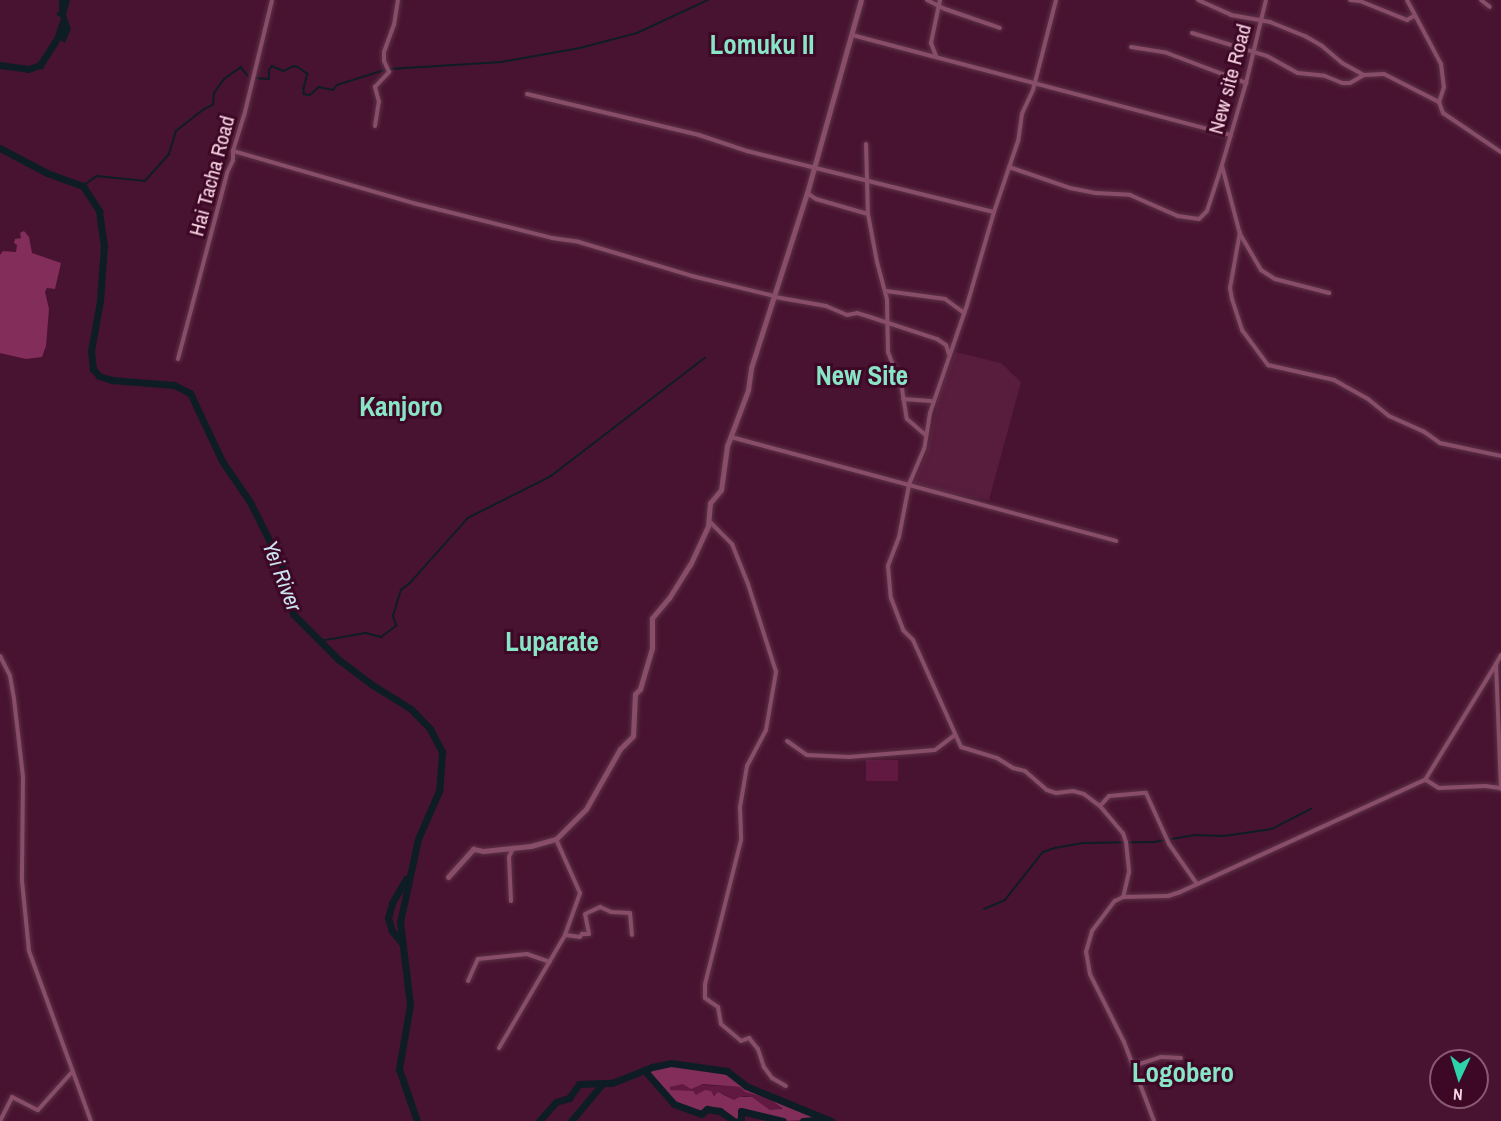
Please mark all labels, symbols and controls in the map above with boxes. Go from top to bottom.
street label: New site Road [1203,21,1257,137]
district label: Lomuku II [710,29,814,61]
street label: Hai Tacha Road [184,113,240,239]
district label: New Site [816,360,908,392]
district label: Kanjoro [359,391,443,423]
water label: Yei River [257,537,307,615]
district label: Luparate [505,626,599,658]
north arrow [1429,1049,1489,1109]
district label: Logobero [1132,1057,1234,1089]
text: N [1452,1084,1463,1106]

